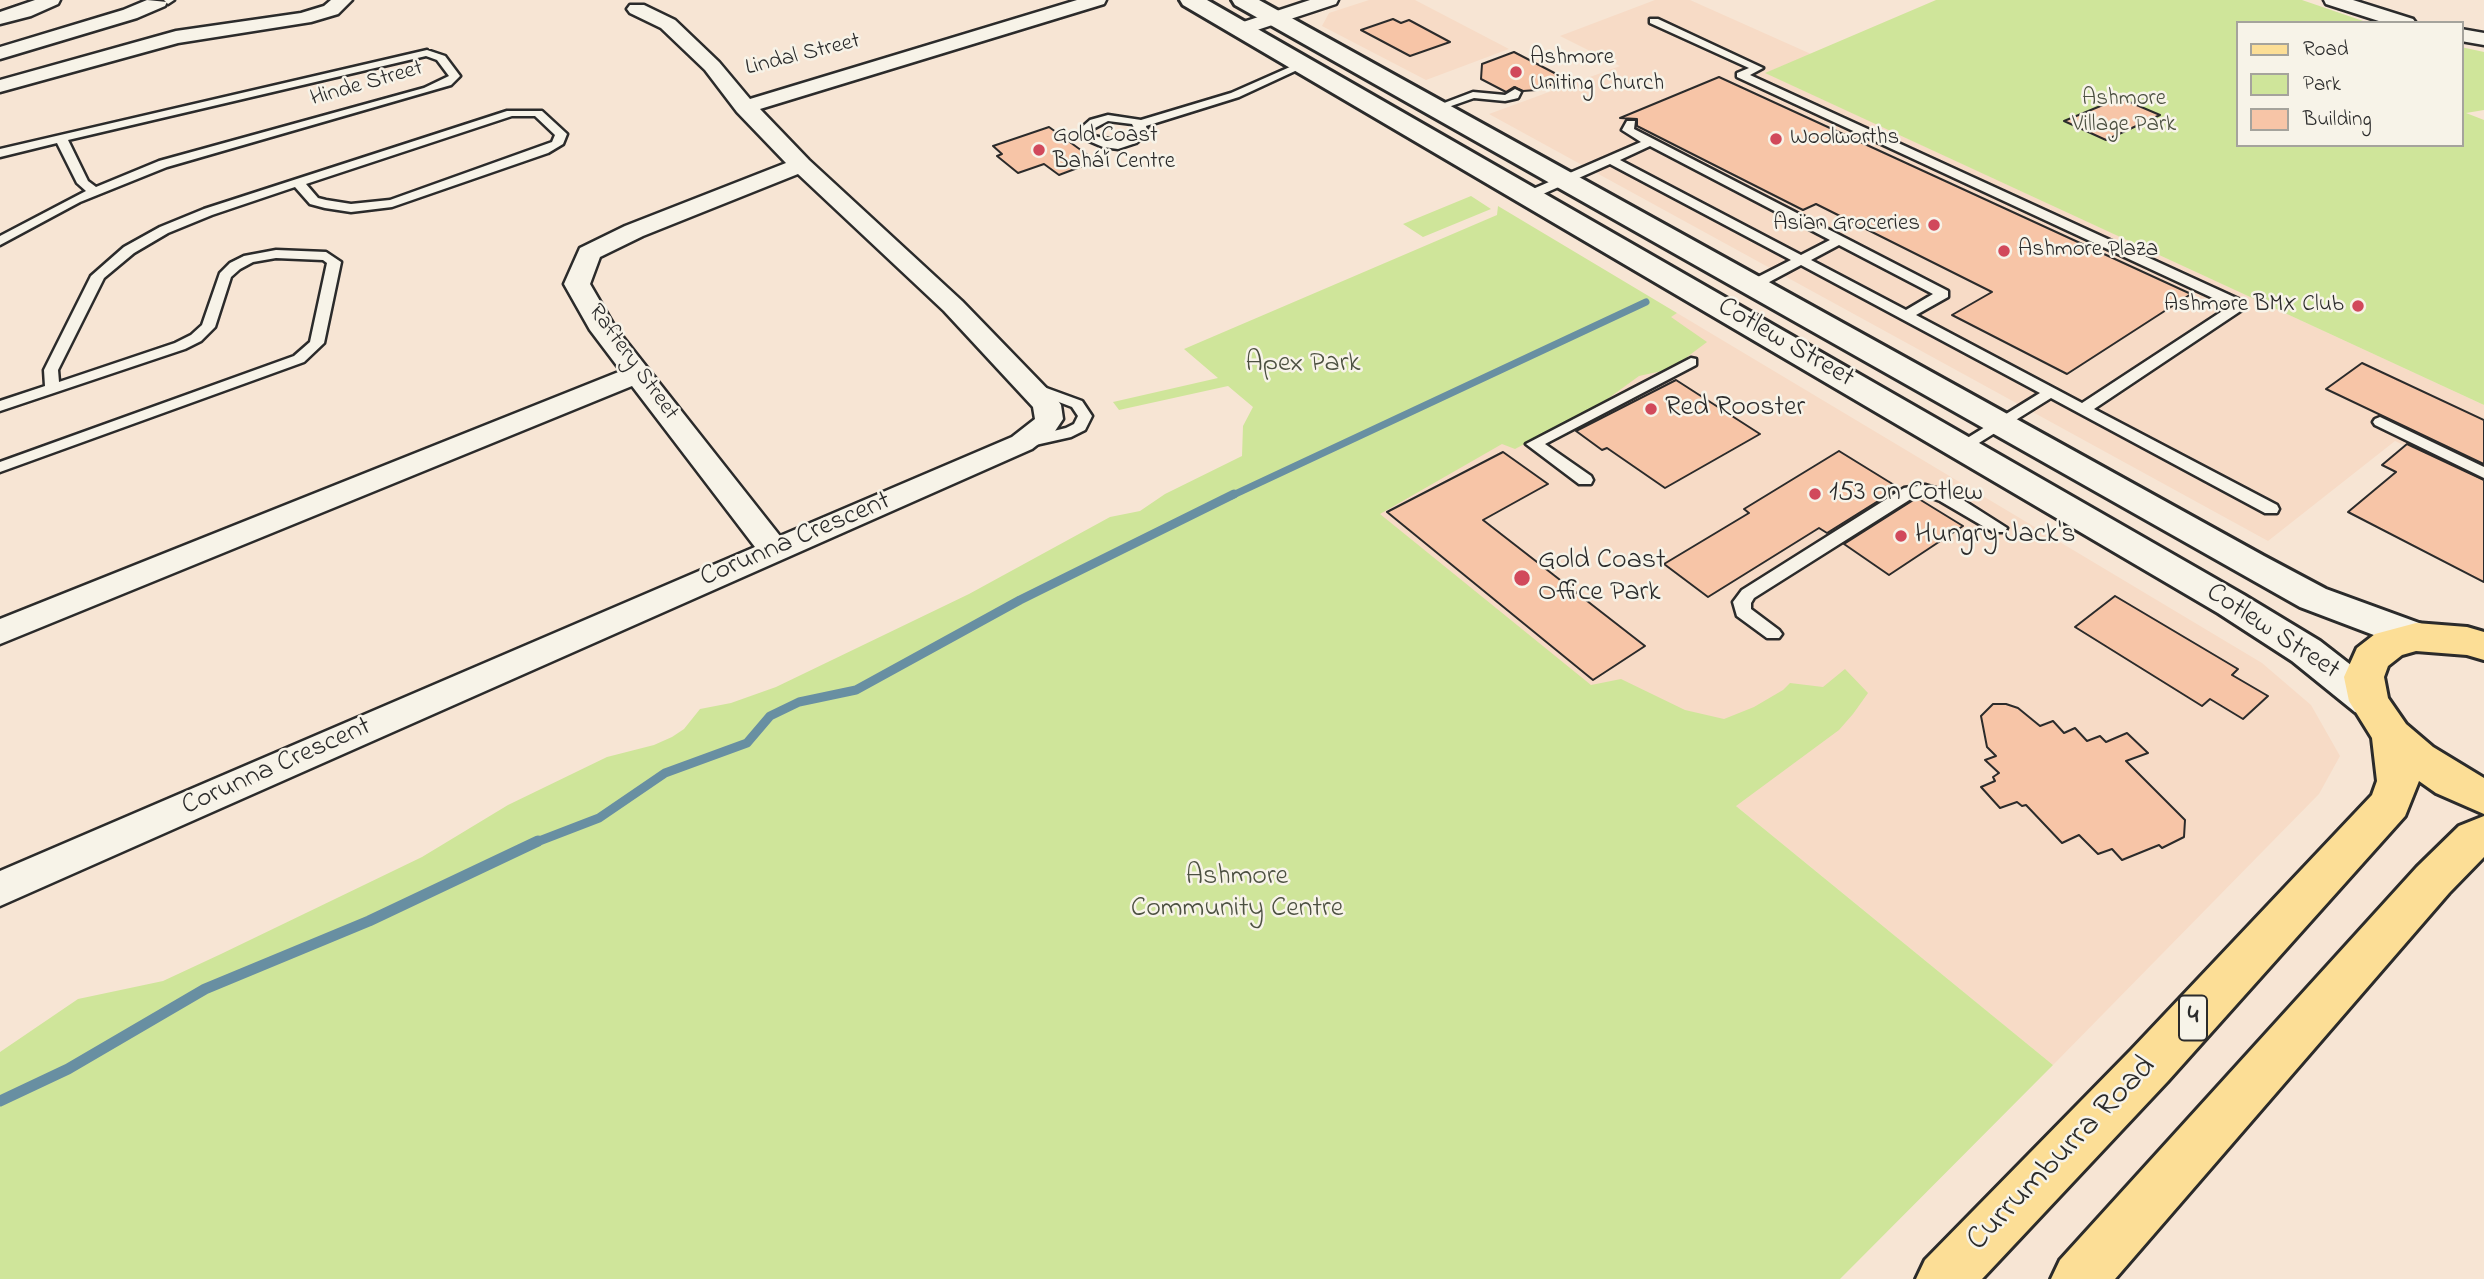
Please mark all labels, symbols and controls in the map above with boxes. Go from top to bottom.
legend [2236,21,2463,147]
street label: Lindal Street [743,28,863,84]
text: Road [2303,35,2349,65]
place label: Ashmore Uniting Church [1530,45,1664,99]
street label: Hinde Street [308,56,426,114]
marker: Ashmore Uniting Church [1508,64,1524,80]
text: Park [2303,70,2341,100]
park label: Ashmore Village Park [2072,86,2176,140]
text: Building [2303,105,2372,135]
place label: Gold Coast Bahá'í Centre [1053,123,1175,177]
place label: Woolworths [1790,125,1899,153]
marker: Woolworths [1768,131,1784,147]
marker: Gold Coast Bahá'í Centre [1031,142,1047,158]
place label: Asian Groceries [1773,211,1920,239]
marker: Asian Groceries [1926,217,1942,233]
place label: Ashmore Plaza [2018,237,2158,265]
marker: Ashmore Plaza [1996,243,2012,259]
street label: Cotlew Street [1711,291,1859,397]
place label: Ashmore BMX Club [2164,292,2344,320]
marker: Ashmore BMX Club [2350,298,2366,314]
street label: Raftery Street [581,300,683,426]
park label: Apex Park [1245,348,1361,382]
place label: Red Rooster [1665,392,1805,426]
marker: Red Rooster [1643,401,1659,417]
place label: 153 on Cotlew [1829,477,1983,511]
street label: Corunna Crescent [696,486,896,596]
marker: 153 on Cotlew [1807,486,1823,502]
place label: Hungry Jack's [1915,519,2075,553]
marker: Hungry Jack's [1893,528,1909,544]
place label: Gold Coast Office Park [1538,545,1665,611]
marker: Gold Coast Office Park [1512,568,1532,588]
street label: Cotlew Street [2199,577,2345,689]
street label: Corunna Crescent [177,711,377,825]
park label: Ashmore Community Centre [1131,861,1343,927]
road number: 4 [2179,995,2207,1040]
street label: Currumburra Road [1960,1049,2166,1261]

